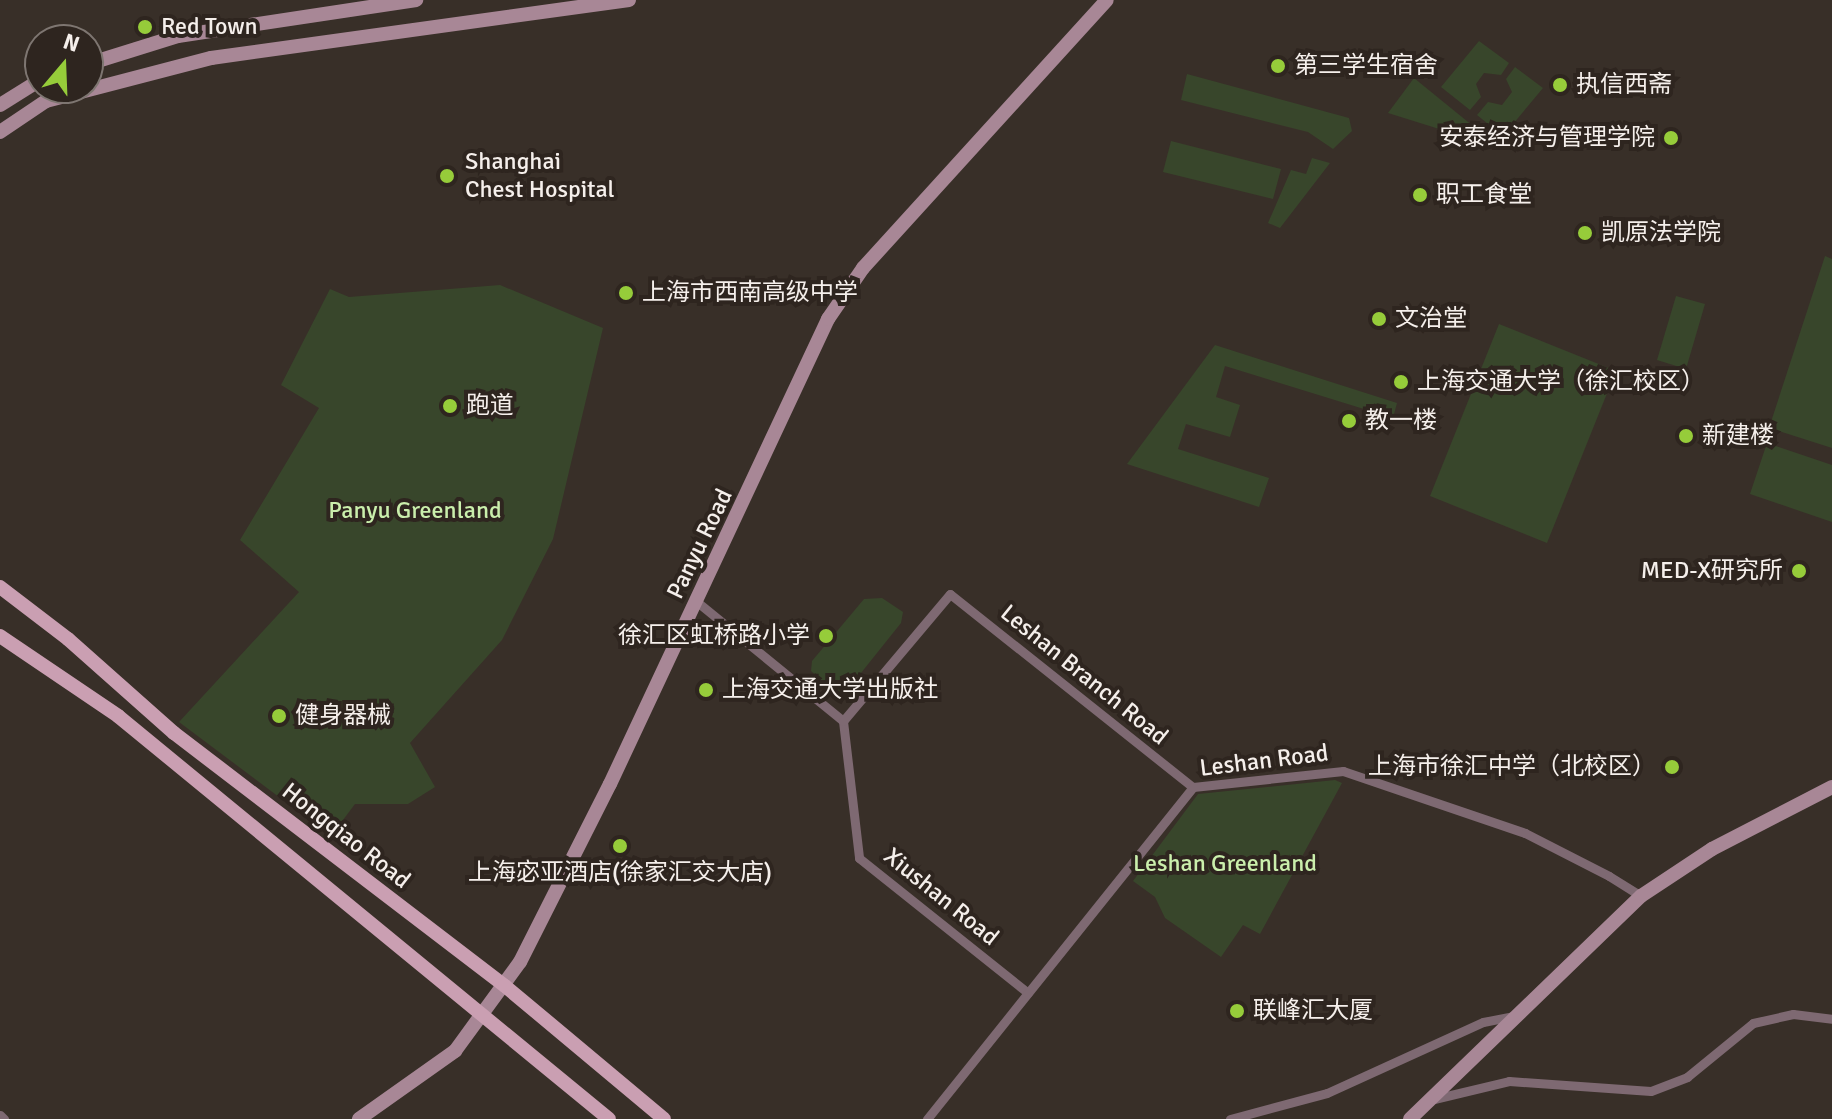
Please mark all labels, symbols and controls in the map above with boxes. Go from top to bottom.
place label: Red Town [161,13,258,41]
marker: Red Town [136,18,154,36]
north arrow [24,24,104,104]
text: N [60,27,83,58]
place label: 第三学生宿舍 [1294,52,1438,80]
marker: 第三学生宿舍 [1269,57,1287,75]
place label: 执信西斋 [1576,71,1672,99]
marker: 执信西斋 [1551,76,1569,94]
place label: 安泰经济与管理学院 [1439,124,1655,152]
marker: 安泰经济与管理学院 [1662,129,1680,147]
place label: Shanghai Chest Hospital [465,148,615,204]
marker: Shanghai Chest Hospital [436,165,458,187]
place label: 职工食堂 [1436,181,1532,209]
marker: 职工食堂 [1411,186,1429,204]
place label: 凯原法学院 [1601,219,1721,247]
marker: 凯原法学院 [1576,224,1594,242]
place label: 上海市西南高级中学 [642,279,858,307]
marker: 上海市西南高级中学 [617,284,635,302]
place label: 文治堂 [1395,305,1467,333]
marker: 文治堂 [1370,310,1388,328]
place label: 上海交通大学（徐汇校区） [1417,368,1705,396]
marker: 上海交通大学（徐汇校区） [1392,373,1410,391]
place label: 跑道 [466,392,514,420]
marker: 跑道 [441,397,459,415]
place label: 教一楼 [1365,407,1437,435]
marker: 教一楼 [1340,412,1358,430]
place label: 新建楼 [1702,422,1774,450]
marker: 新建楼 [1677,427,1695,445]
street label: Panyu Road [661,484,739,604]
park label: Panyu Greenland [328,497,502,525]
place label: MED-X研究所 [1641,557,1783,585]
marker: MED-X研究所 [1790,562,1808,580]
street label: Leshan Branch Road [994,599,1174,751]
place label: 徐汇区虹桥路小学 [618,622,810,650]
marker: 徐汇区虹桥路小学 [817,627,835,645]
place label: 上海交通大学出版社 [722,676,938,704]
marker: 上海交通大学出版社 [697,681,715,699]
place label: 健身器械 [295,702,391,730]
marker: 健身器械 [270,707,288,725]
street label: Leshan Road [1198,739,1330,783]
place label: 上海市徐汇中学（北校区） [1368,753,1656,781]
marker: 上海市徐汇中学（北校区） [1663,758,1681,776]
street label: Hongqiao Road [276,777,416,895]
marker: 上海宓亚酒店(徐家汇交大店) [611,837,629,855]
street label: Xiushan Road [878,842,1004,952]
park label: Leshan Greenland [1133,850,1317,878]
place label: 上海宓亚酒店(徐家汇交大店) [468,859,772,887]
place label: 联峰汇大厦 [1253,997,1373,1025]
marker: 联峰汇大厦 [1228,1002,1246,1020]

